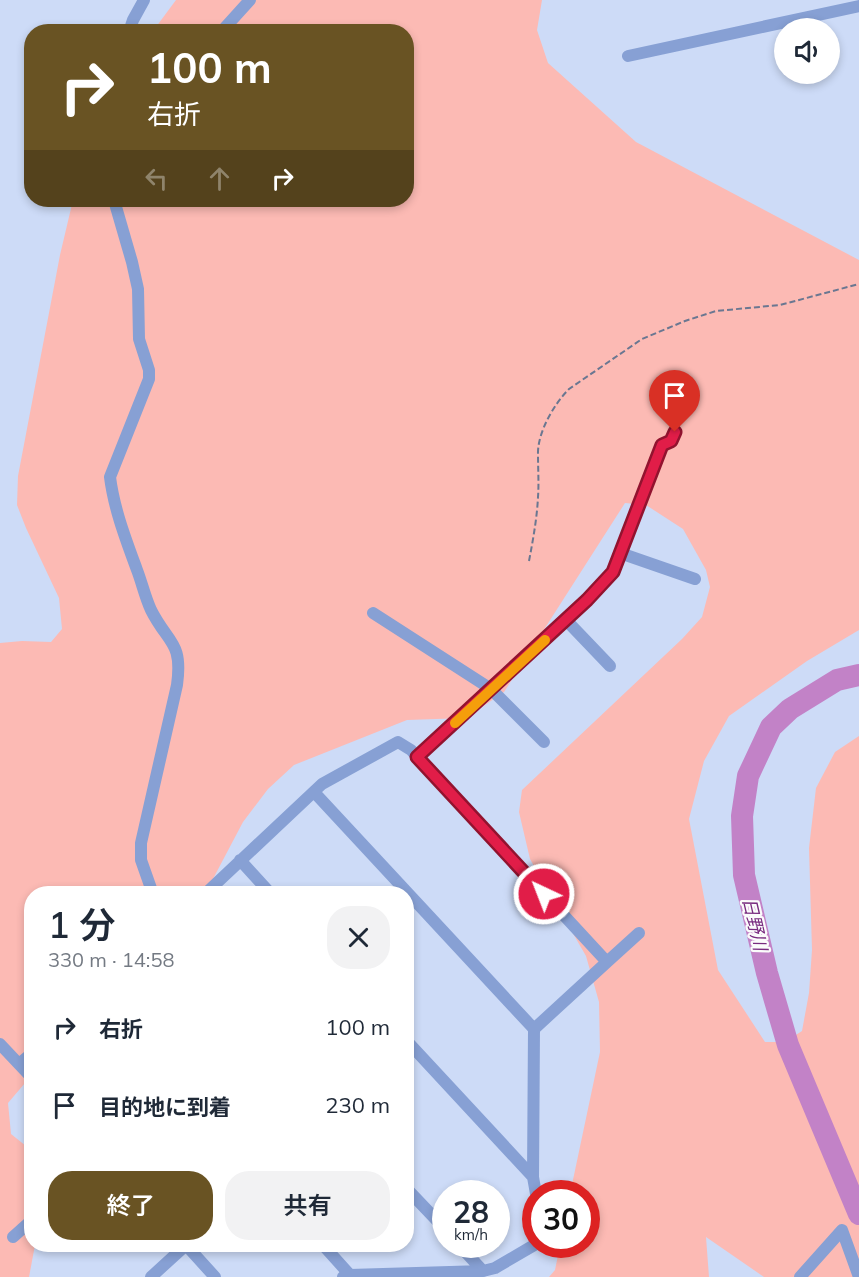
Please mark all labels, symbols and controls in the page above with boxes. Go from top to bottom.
map controls [774,18,840,84]
button: sound [774,18,840,84]
text: 100 m [147,41,272,94]
icon: right [48,48,126,126]
text: 右折 [147,97,201,131]
icon: left [140,162,173,195]
icon: ahead [203,162,236,195]
icon: right [266,162,299,195]
pin [649,370,700,432]
icon: arrive [658,379,691,412]
position arrow [512,862,576,926]
water label: 日野川 [738,895,773,955]
text: 1 分 [48,902,115,947]
button: close [327,906,390,969]
text: 330 m · 14:58 [48,947,174,972]
icon: right [48,1011,81,1044]
text: 100 m [325,1013,390,1041]
text: 右折 [99,1015,143,1043]
icon: arrive [48,1089,81,1122]
text: 230 m [325,1091,390,1119]
text: 目的地に到着 [99,1093,231,1121]
button: 終了 [48,1171,213,1240]
button: 共有 [225,1171,390,1240]
speed limit sign: 30 [522,1180,600,1258]
text: 28 [453,1193,489,1231]
text: km/h [454,1225,488,1244]

